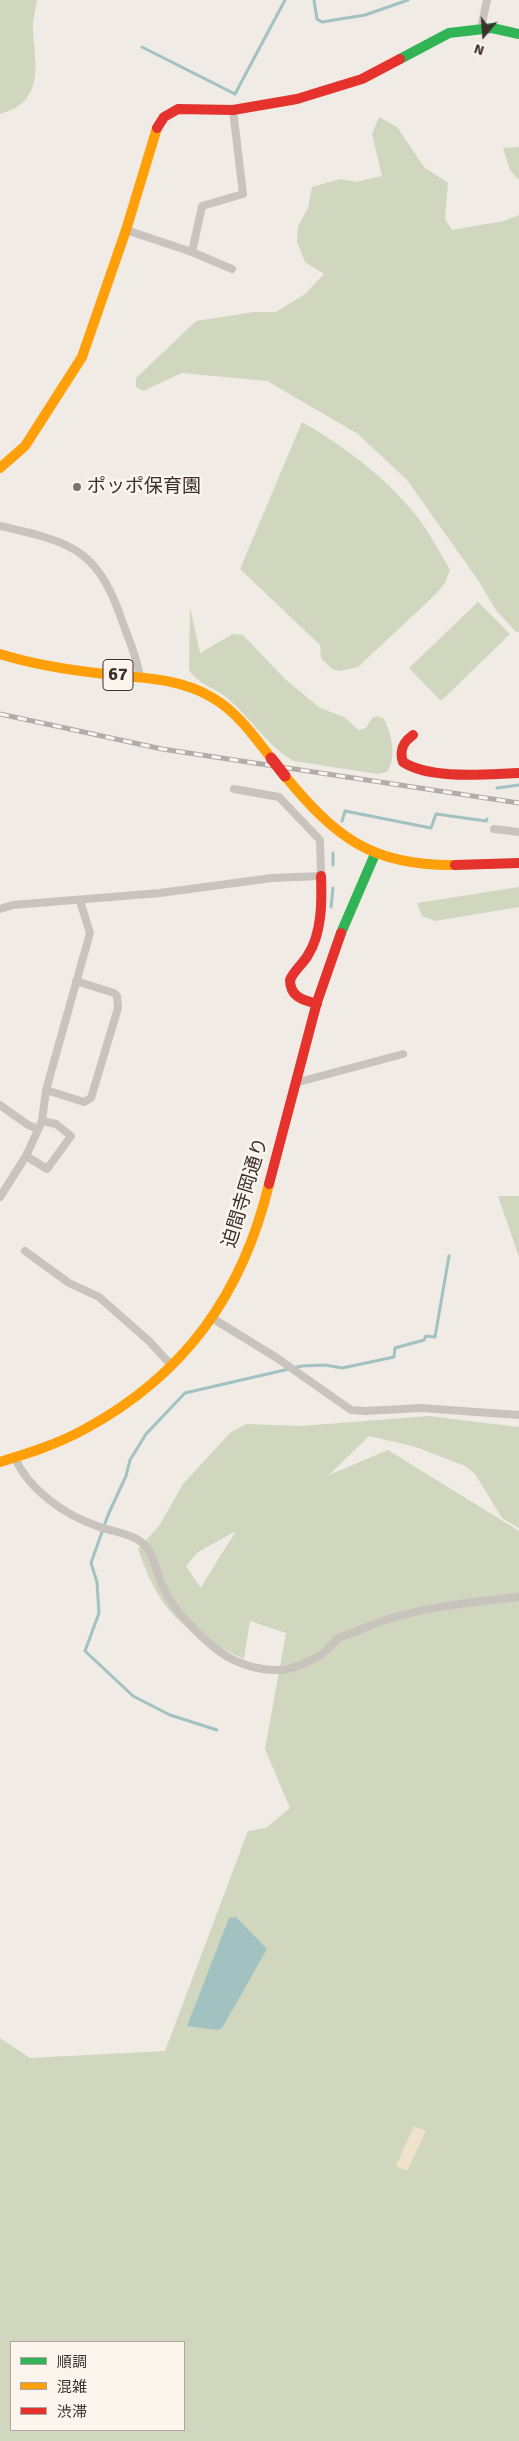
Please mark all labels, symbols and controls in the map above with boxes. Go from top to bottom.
north arrow [459,10,509,60]
text: N [472,40,486,59]
place label: ポッポ保育園 [87,476,201,498]
marker: ポッポ保育園 [71,481,83,493]
road number: 67 [103,660,133,690]
street label: 迫間寺岡通り [218,1135,274,1251]
legend [10,2341,185,2431]
text: 順調 [57,2353,87,2371]
text: 混雑 [57,2378,87,2396]
text: 渋滞 [57,2403,87,2421]

